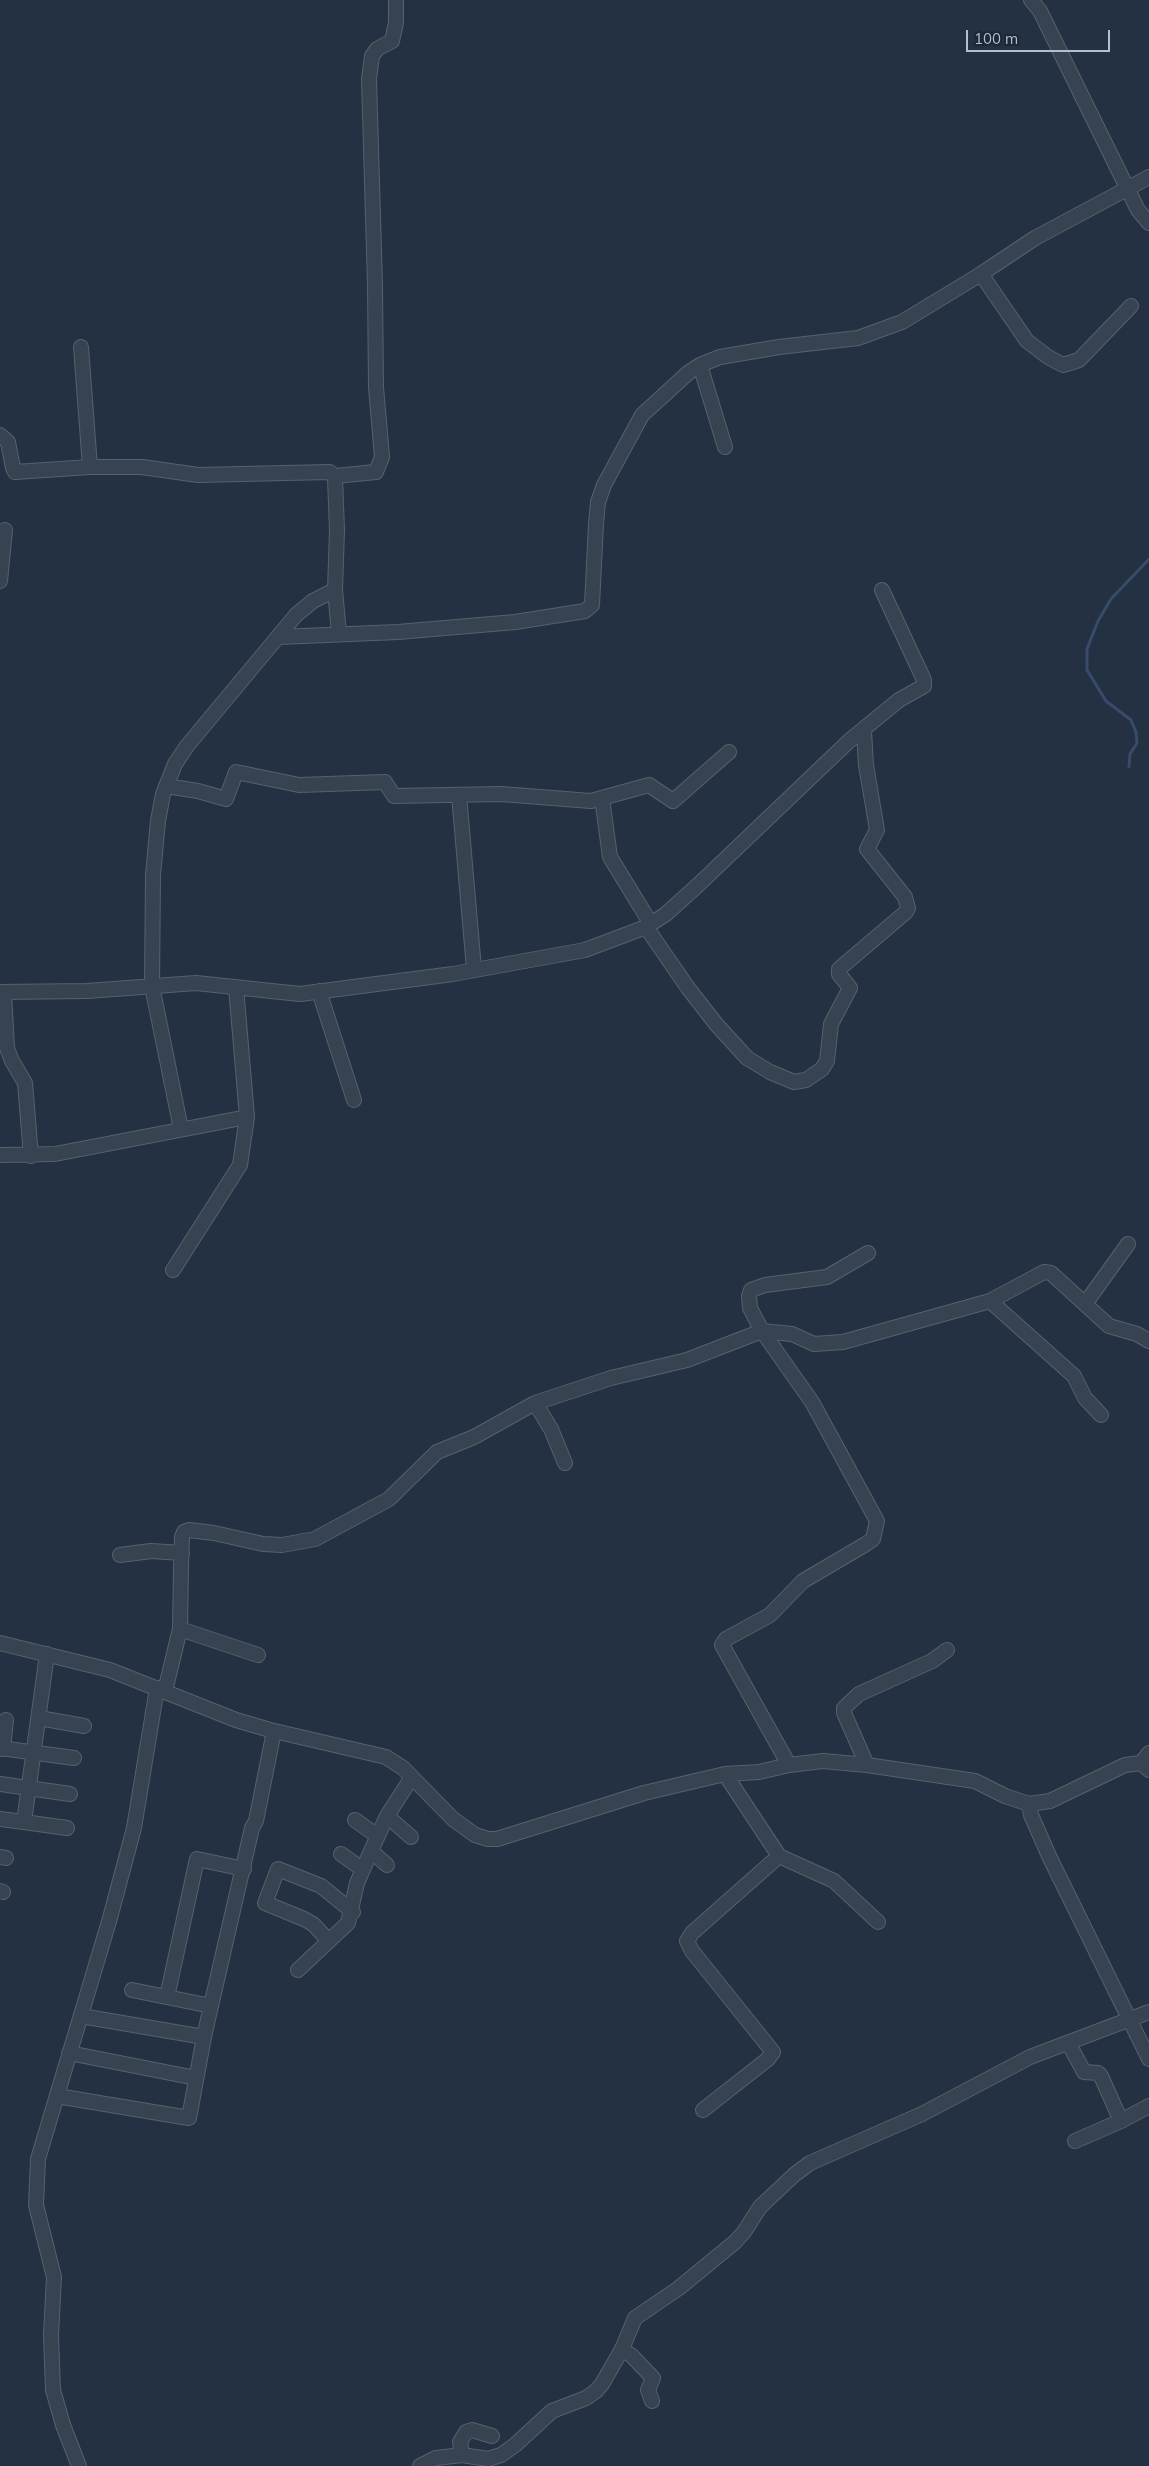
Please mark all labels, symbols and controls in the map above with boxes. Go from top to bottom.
scale bar [969,20,1113,52]
text: 100 m [974,29,1018,48]

